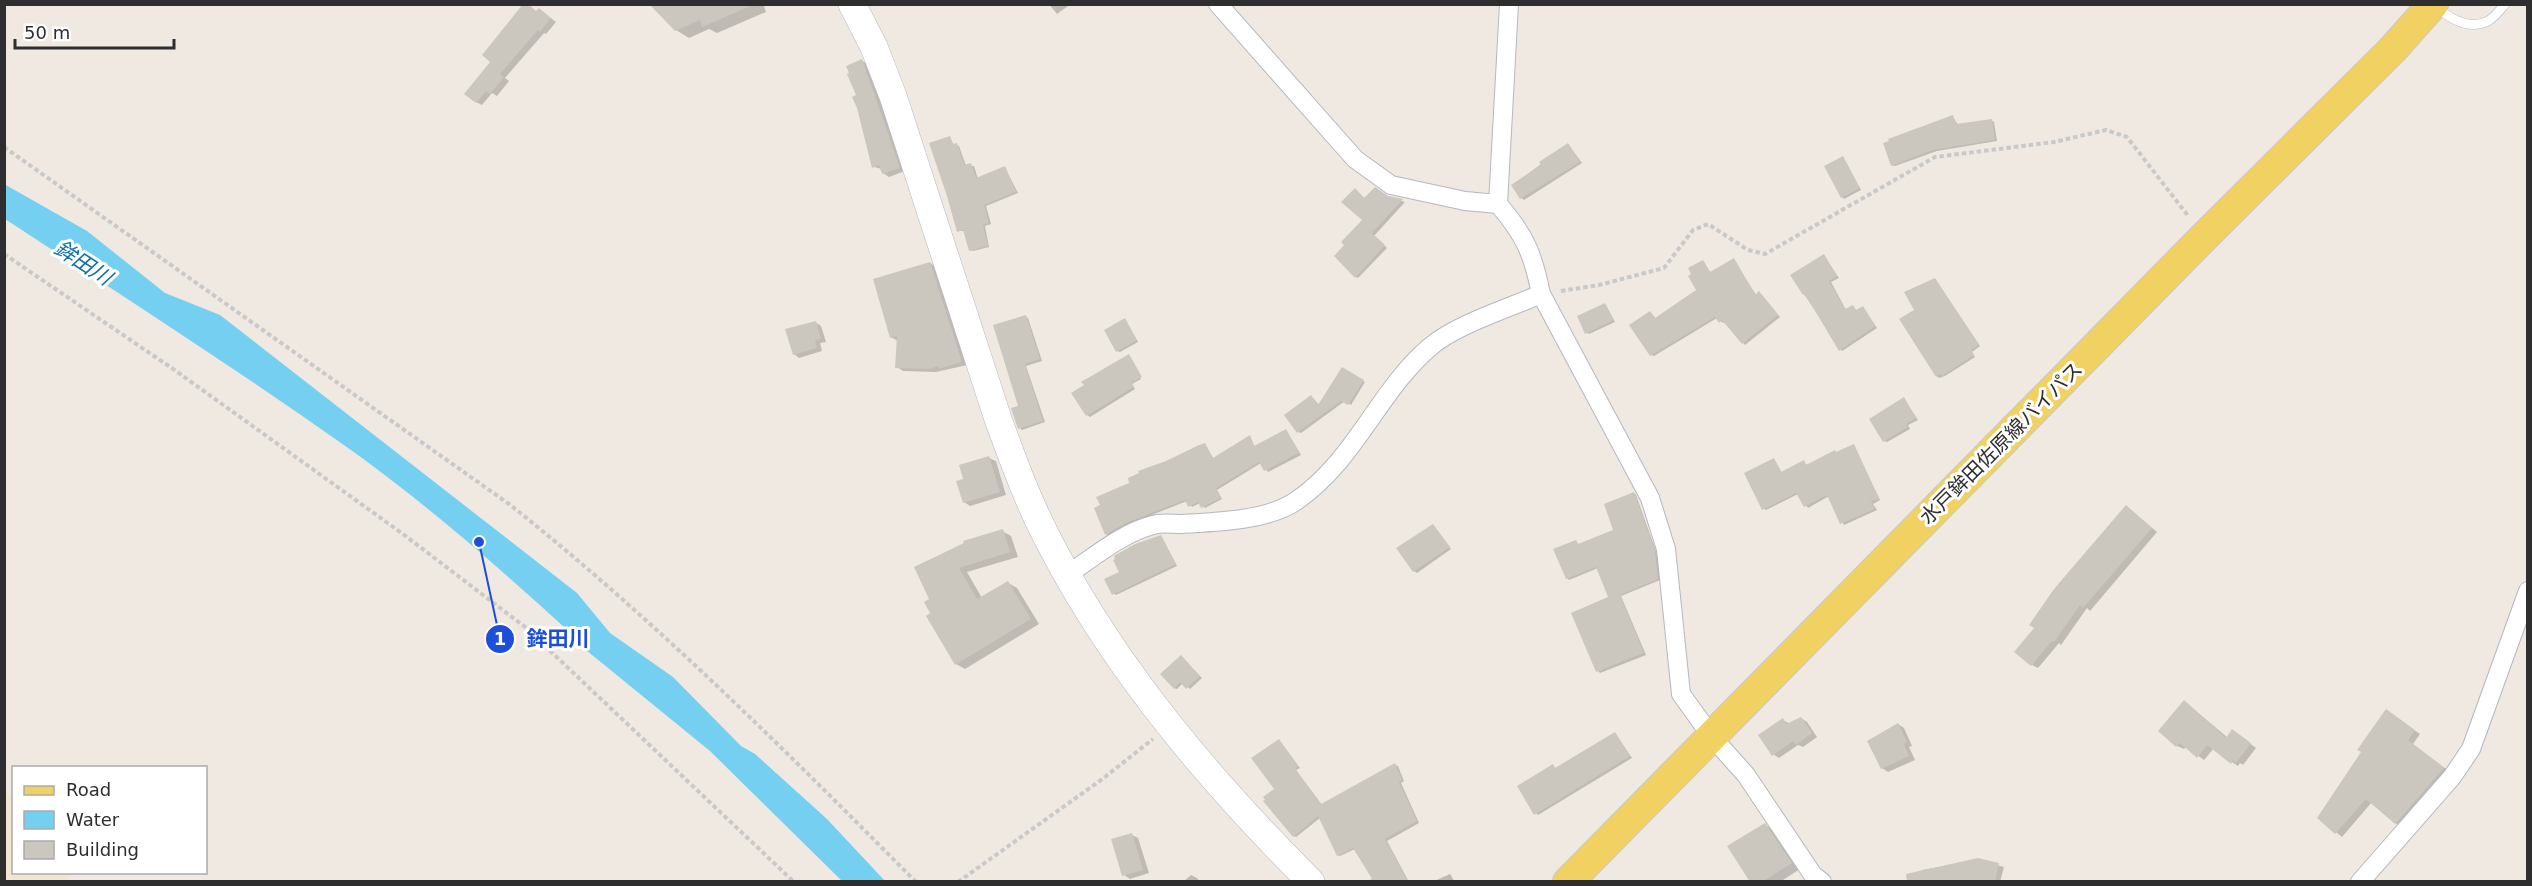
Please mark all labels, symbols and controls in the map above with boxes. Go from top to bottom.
scale bar [15,12,174,50]
text: 50 m [24,22,70,43]
water label: 鉾田川 [50,236,118,291]
street label: 水戸鉾田佐原線バイパス [1915,357,2087,529]
callout: 鉾田川 [485,619,602,658]
text: 鉾田川 [527,627,590,651]
text: 1 [494,628,506,649]
legend [12,766,207,874]
text: Road [66,779,111,800]
text: Water [66,809,120,830]
text: Building [66,839,139,860]

